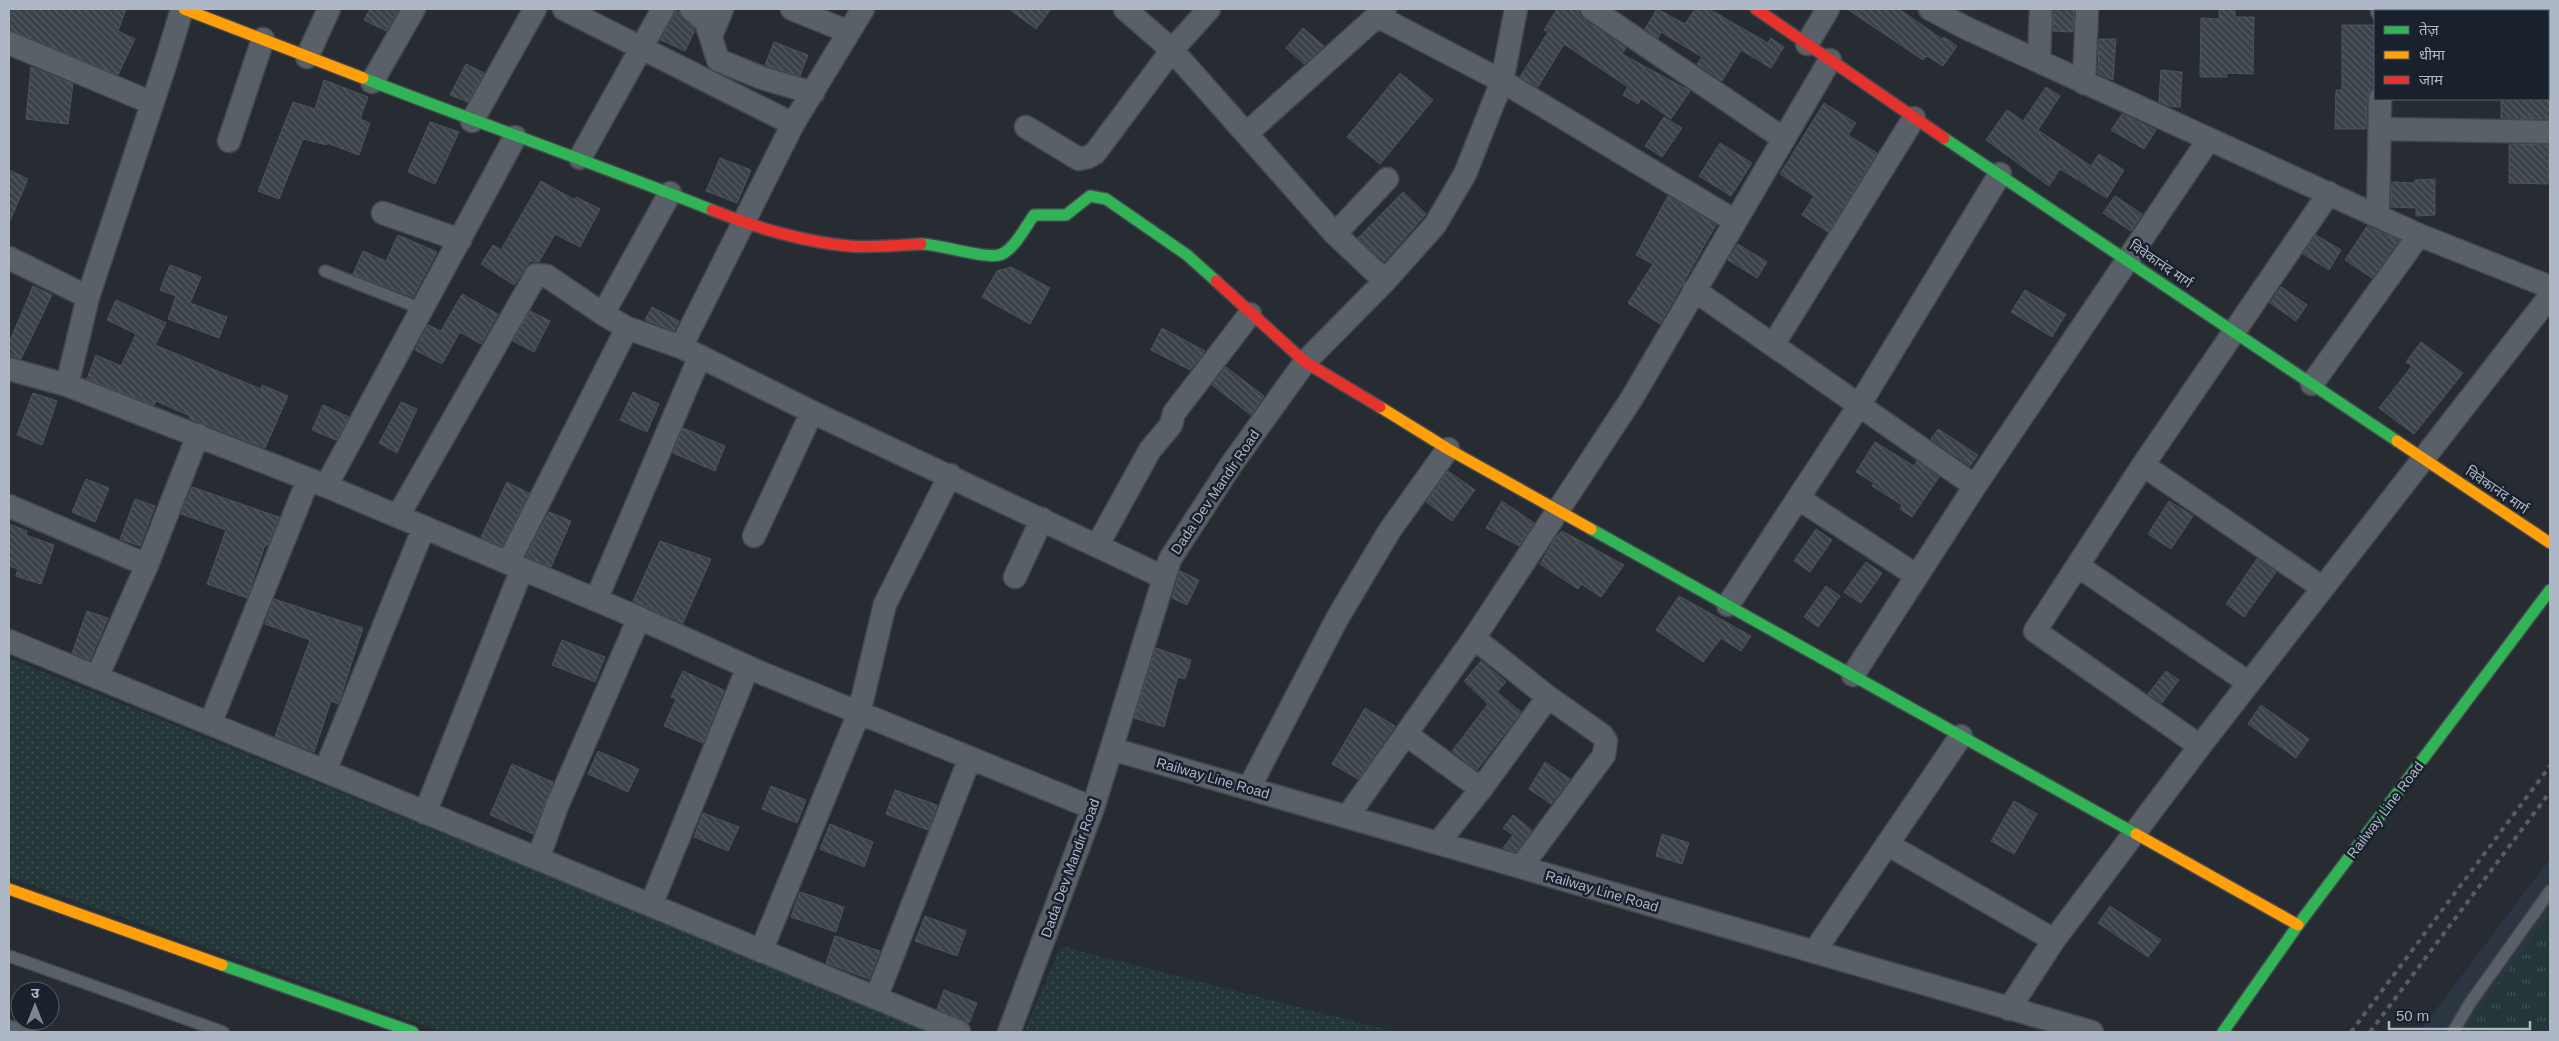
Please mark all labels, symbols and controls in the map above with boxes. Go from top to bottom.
legend [2374,10,2549,100]
text: तेज़ [2419,21,2440,38]
text: धीमा [2419,46,2446,63]
text: जाम [2419,71,2444,88]
street label: विवेकानंद मार्ग [2126,236,2197,292]
street label: Dada Dev Mandir Road [1167,427,1263,557]
street label: विवेकानंद मार्ग [2462,462,2533,518]
street label: Railway Line Road [1155,754,1271,802]
street label: Railway Line Road [2343,759,2427,861]
street label: Dada Dev Mandir Road [1037,797,1103,939]
street label: Railway Line Road [1544,867,1660,915]
north arrow [10,981,60,1031]
text: उ [31,985,40,1001]
scale bar [2389,998,2530,1030]
text: 50 m [2396,1007,2429,1024]

